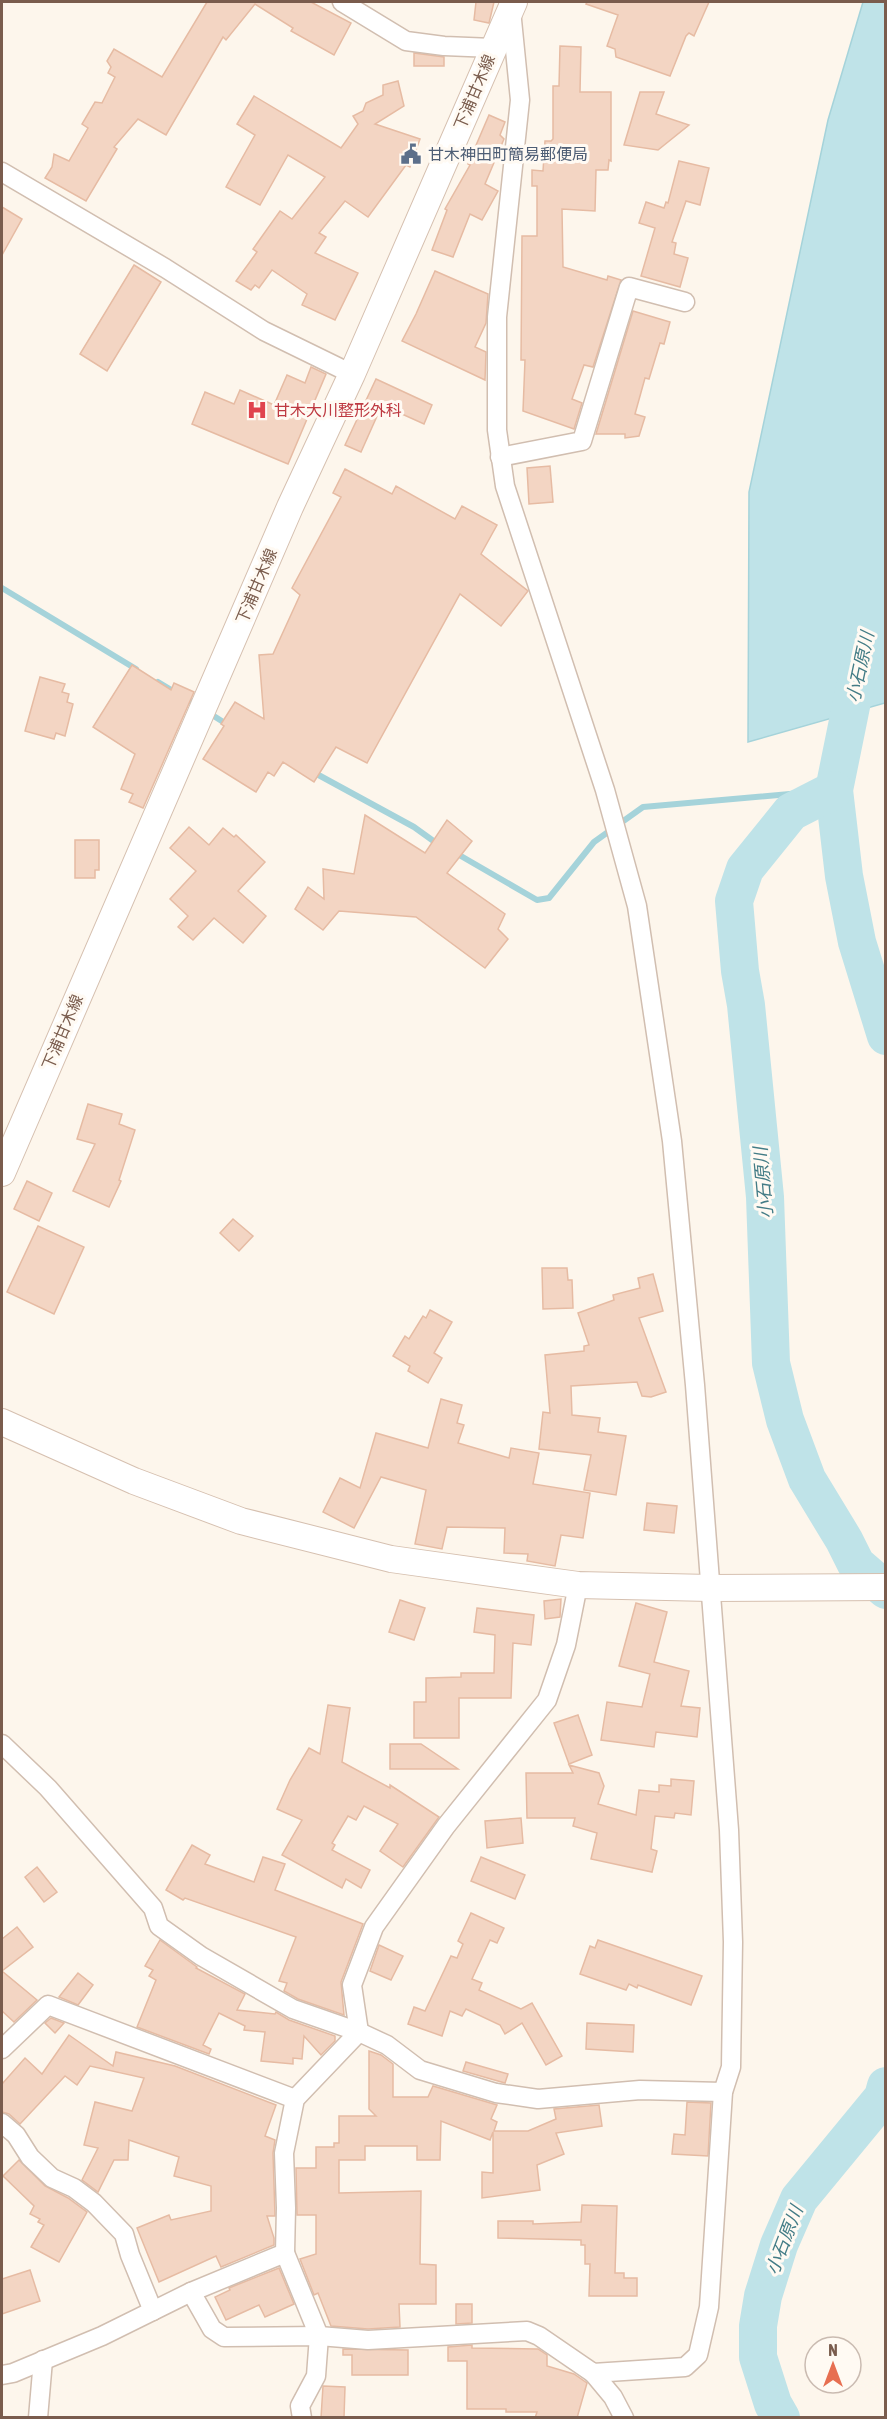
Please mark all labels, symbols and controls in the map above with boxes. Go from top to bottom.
street label: 下浦甘木線 [450,52,498,132]
public building icon: 甘木神田町簡易郵便局 [399,142,423,166]
place label: 甘木神田町簡易郵便局 [428,145,588,163]
hospital icon: 甘木大川整形外科 [245,398,269,422]
place label: 甘木大川整形外科 [274,401,402,419]
street label: 下浦甘木線 [232,546,280,626]
water label: 小石原川 [842,628,878,704]
street label: 下浦甘木線 [38,992,86,1072]
water label: 小石原川 [749,1144,777,1220]
water label: 小石原川 [761,2201,807,2277]
north arrow [803,2335,863,2395]
text: N [828,2341,838,2359]

